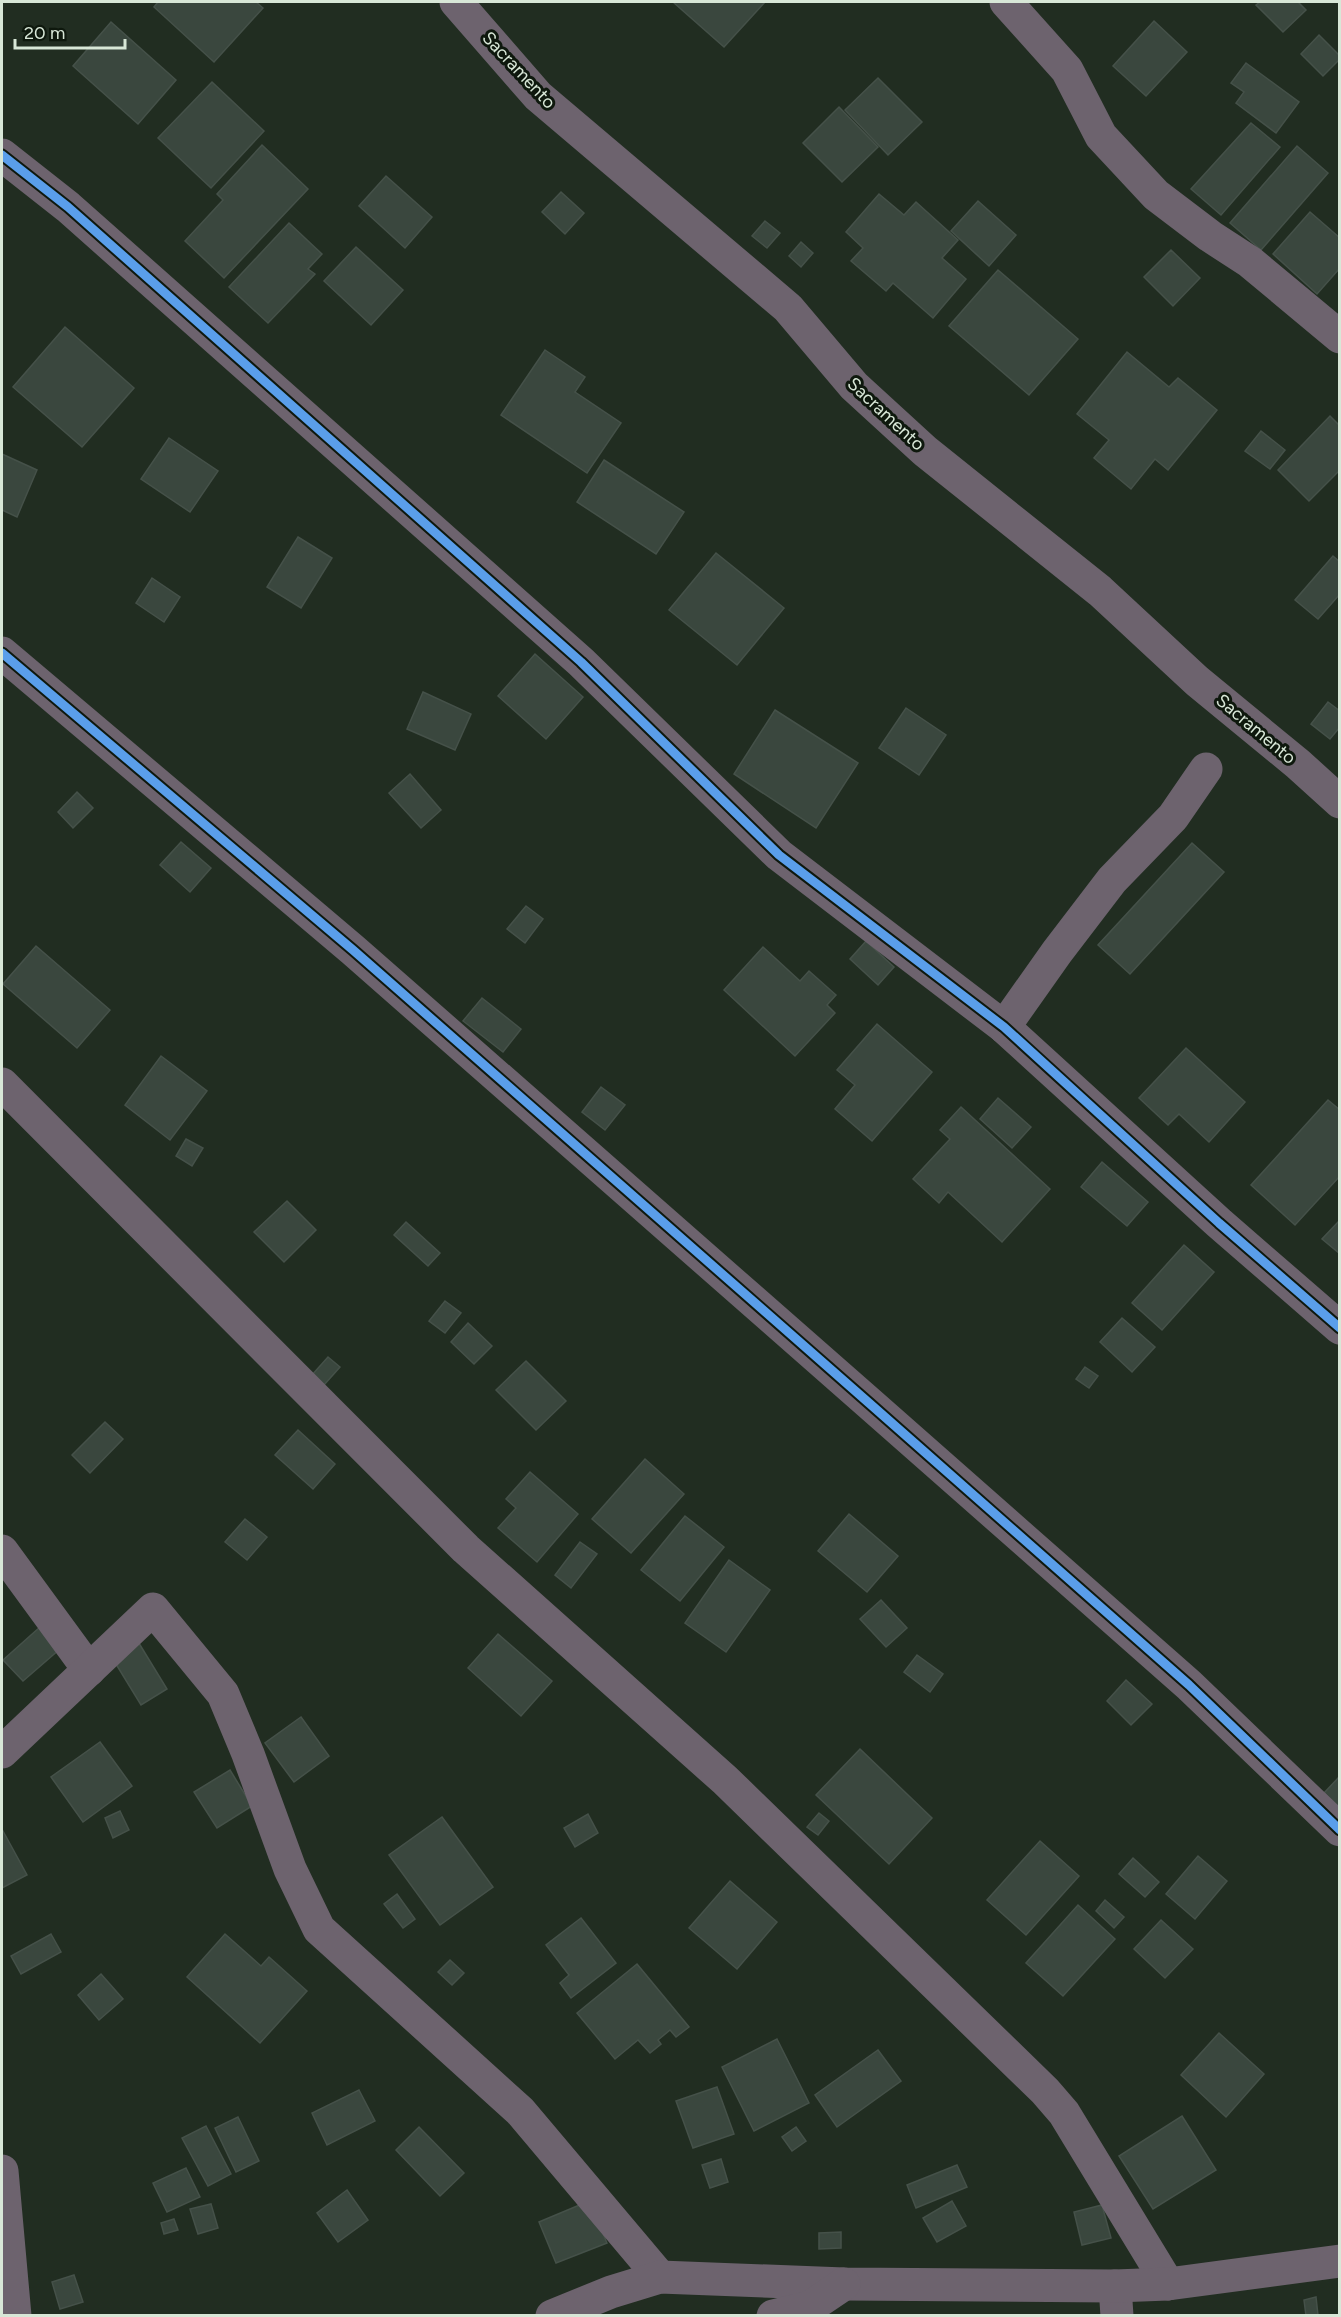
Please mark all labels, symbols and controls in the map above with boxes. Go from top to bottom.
scale bar [15,12,124,50]
text: 20 m [24,22,65,44]
street label: Sacramento [478,27,560,113]
street label: Sacramento [843,373,929,455]
street label: Sacramento [1212,689,1300,769]

